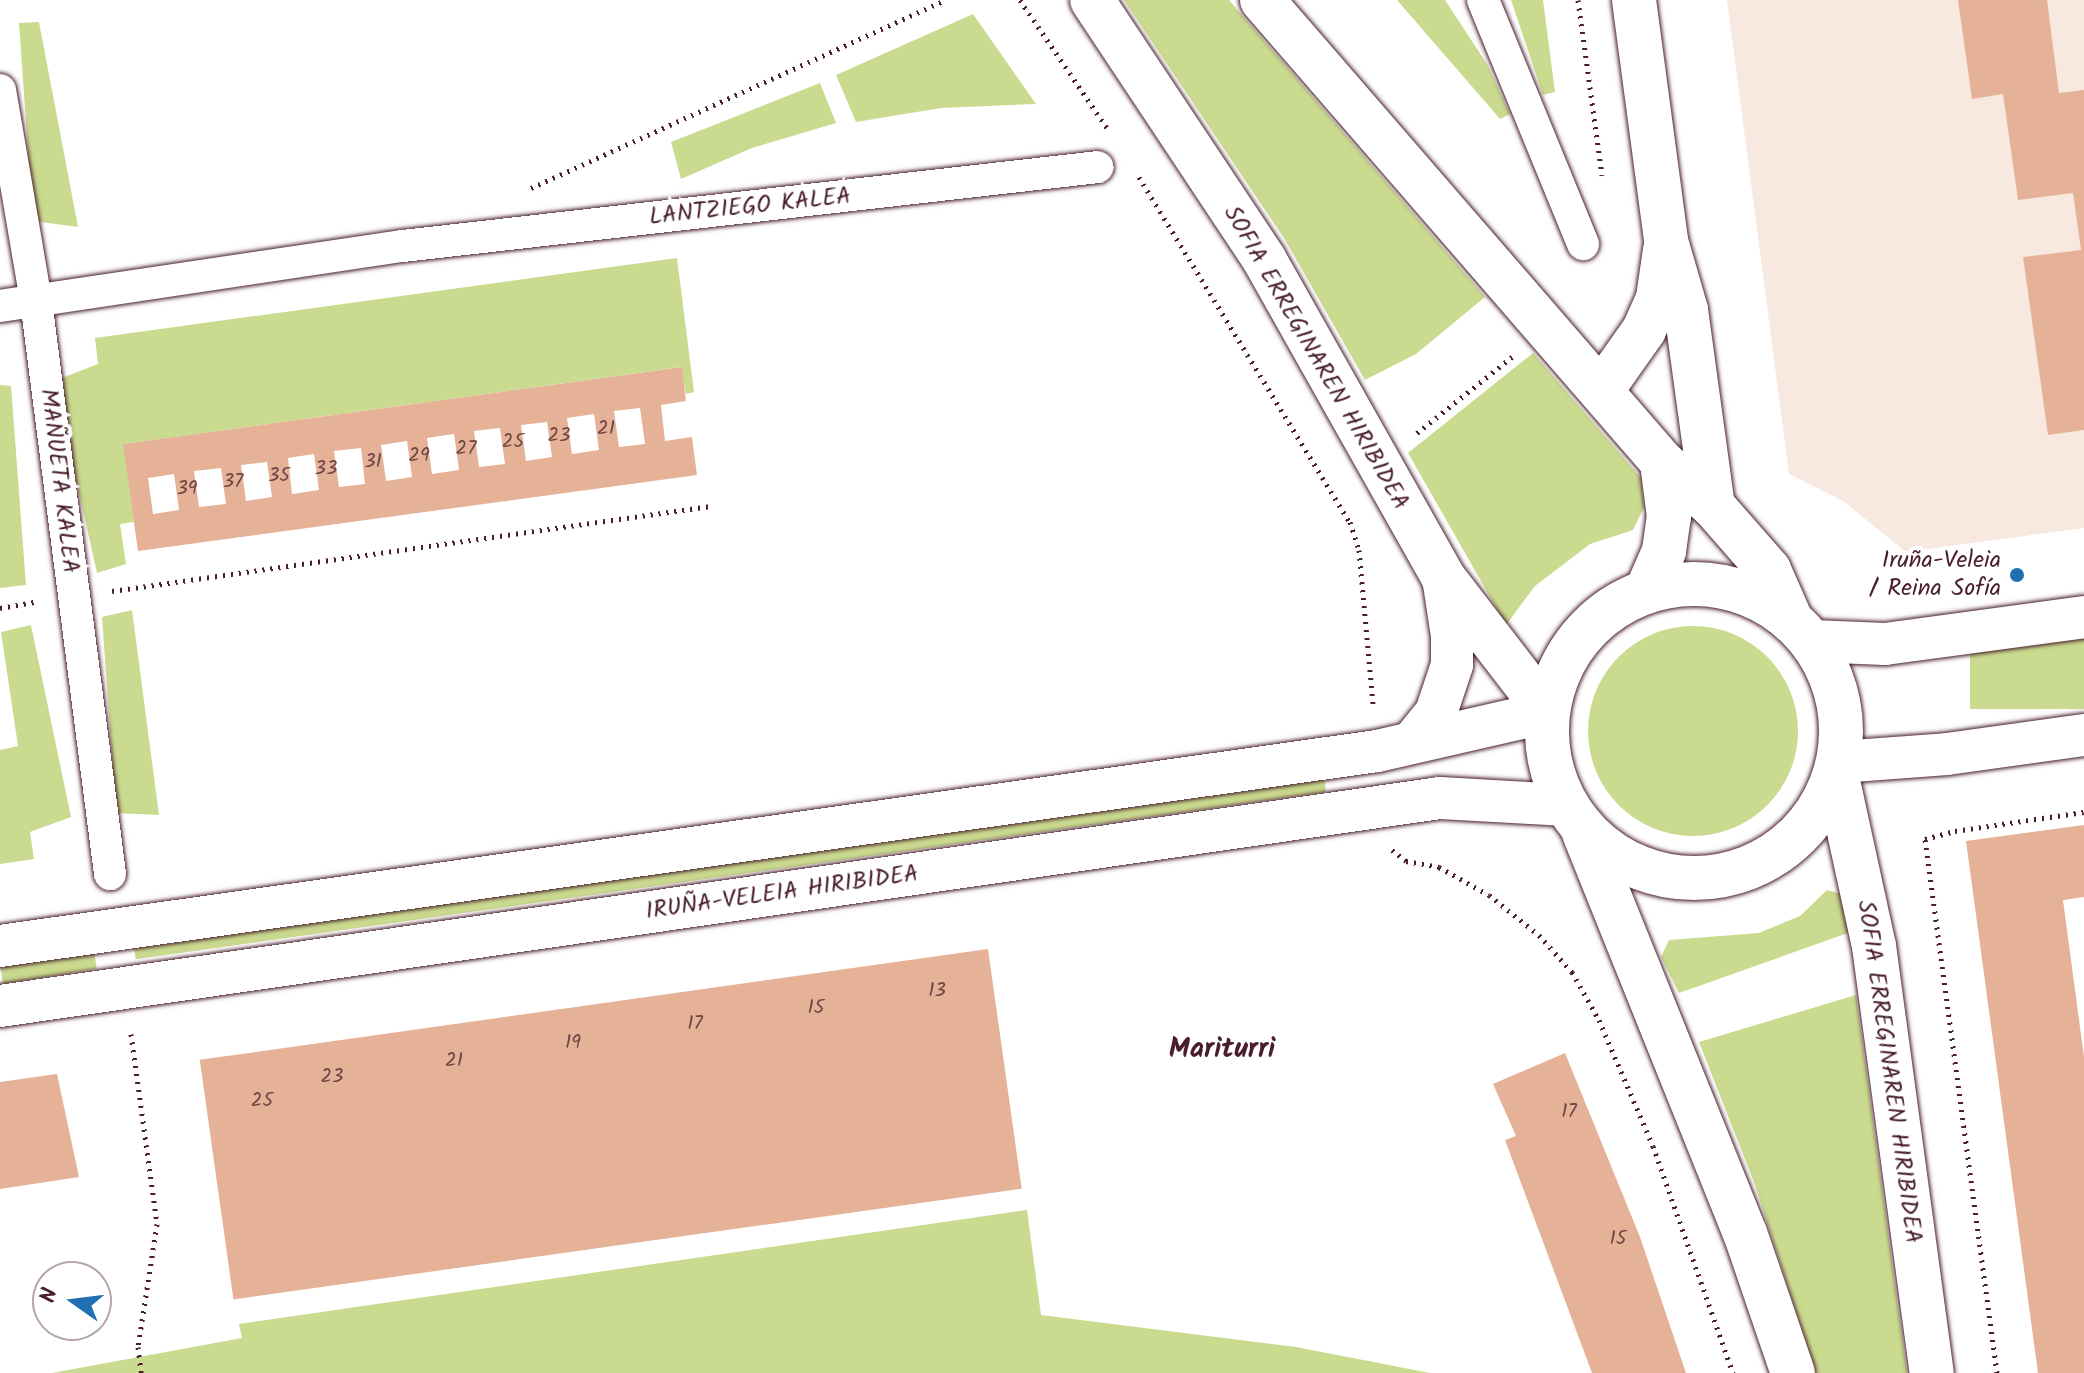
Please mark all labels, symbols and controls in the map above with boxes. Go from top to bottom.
street label: LANTZIEGO KALEA [648,182,852,232]
street label: SOFIA ERREGINAREN HIRIBIDEA [1217,201,1415,515]
street label: MAÑUETA KALEA [33,387,85,575]
house number: 21 [597,417,615,441]
house number: 23 [547,424,571,448]
house number: 25 [502,430,524,454]
house number: 27 [456,437,476,461]
house number: 29 [408,444,430,468]
house number: 31 [364,450,382,474]
house number: 33 [315,457,337,481]
house number: 35 [268,464,290,488]
house number: 37 [223,470,243,494]
house number: 39 [176,477,198,501]
place label: Iruña-Veleia / Reina Sofía [1869,547,2001,603]
marker: Iruña-Veleia / Reina Sofía [2008,566,2026,584]
street label: IRUÑA-VELEIA HIRIBIDEA [644,860,920,926]
street label: SOFIA ERREGINAREN HIRIBIDEA [1851,898,1927,1246]
house number: 13 [928,979,946,1003]
house number: 15 [807,996,825,1020]
house number: 17 [687,1012,703,1036]
house number: 19 [565,1031,581,1055]
district label: Mariturri [1169,1033,1275,1067]
house number: 21 [445,1049,463,1073]
house number: 23 [320,1065,344,1089]
house number: 25 [251,1089,273,1113]
house number: 17 [1561,1100,1577,1124]
house number: 15 [1609,1227,1627,1251]
north arrow [32,1261,112,1341]
text: N [32,1285,69,1307]

